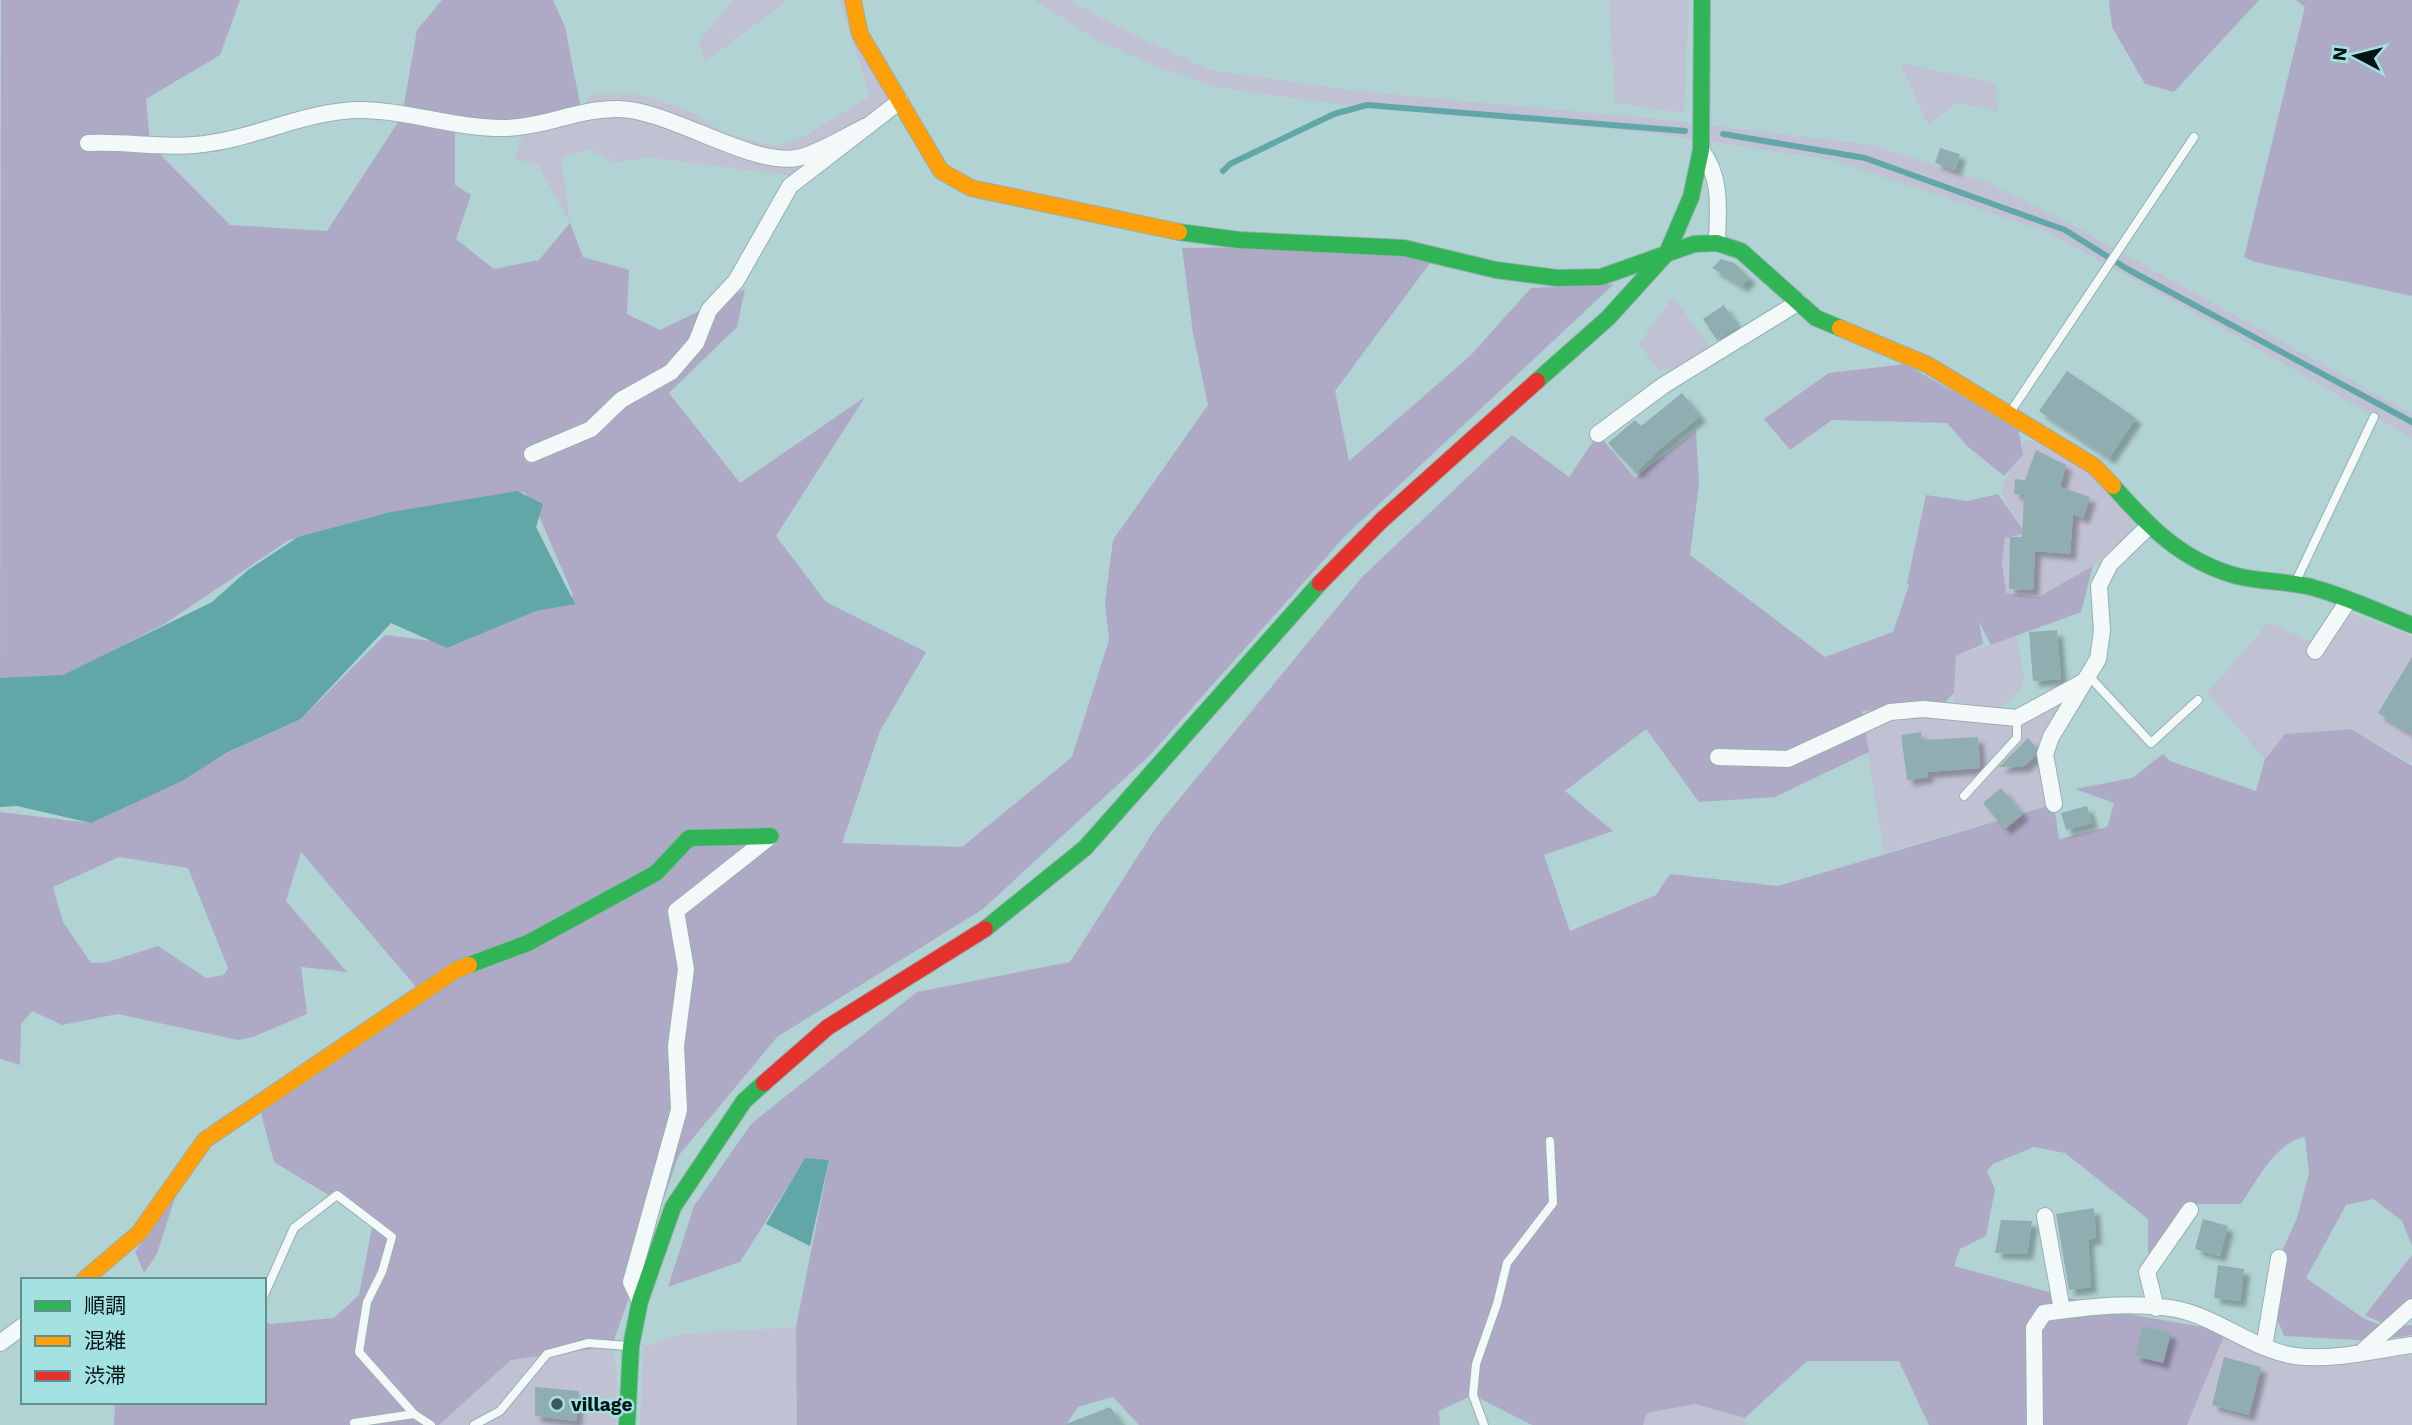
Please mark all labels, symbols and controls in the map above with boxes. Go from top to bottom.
north arrow [2321,21,2391,91]
text: N [2327,46,2352,62]
legend [21,1278,266,1404]
text: 順調 [84,1293,126,1318]
text: 混雑 [84,1328,126,1353]
text: 渋滞 [84,1363,126,1388]
place label: village [570,1393,633,1416]
marker: village [549,1396,565,1412]

